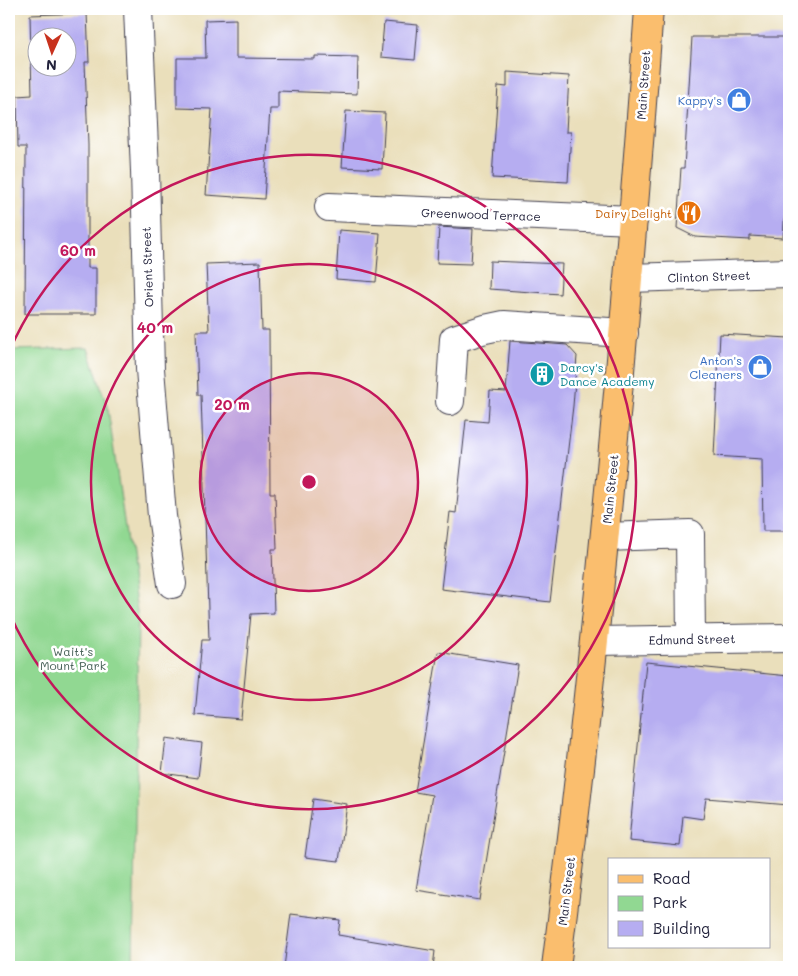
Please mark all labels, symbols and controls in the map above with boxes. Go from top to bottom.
north arrow [28,28,78,78]
street label: Main Street [633,50,653,120]
text: N [45,56,57,75]
shop icon: Kappy's [726,87,752,113]
place label: Kappy's [678,92,722,108]
restaurant icon: Dairy Delight [676,200,702,226]
street label: Greenwood Terrace [421,204,541,224]
place label: Dairy Delight [595,205,672,221]
street label: Orient Street [138,226,156,308]
text: 60 m [60,240,96,260]
street label: Clinton Street [667,267,751,285]
text: 40 m [137,317,173,337]
place label: Anton's Cleaners [690,352,742,382]
shop icon: Anton's Cleaners [747,354,773,380]
place label: Darcy's Dance Academy [560,359,654,389]
building icon: Darcy's Dance Academy [529,361,555,387]
text: 20 m [214,394,250,414]
street label: Main Street [598,454,622,524]
centre of rings [300,473,318,491]
street label: Edmund Street [648,630,736,648]
park label: Waitt's Mount Park [40,643,106,673]
street label: Main Street [554,856,578,926]
legend [608,858,770,948]
text: Road [653,868,690,888]
text: Park [653,892,687,912]
text: Building [653,918,710,938]

